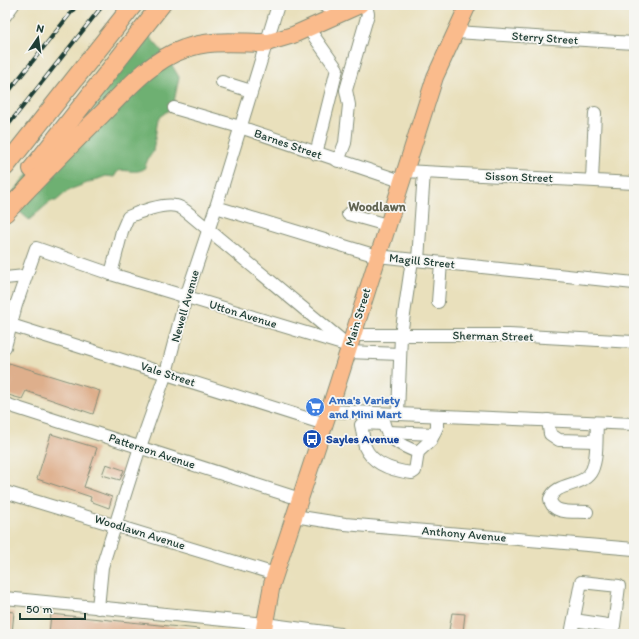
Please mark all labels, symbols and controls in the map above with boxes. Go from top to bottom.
north arrow [18,18,58,58]
text: N [35,22,45,36]
street label: Sterry Street [511,29,579,47]
street label: Barnes Street [252,126,324,162]
street label: Sisson Street [485,169,554,185]
district label: Woodlawn [348,199,407,214]
street label: Magill Street [388,251,456,271]
street label: Newell Avenue [168,268,202,344]
street label: Main Street [342,286,374,348]
street label: Utton Avenue [207,297,279,331]
street label: Sherman Street [452,328,534,344]
street label: Vale Street [139,359,198,390]
place label: Ama's Variety and Mini Mart [328,393,402,421]
supermarket icon: Ama's Variety and Mini Mart [304,396,326,418]
bus stop icon: Sayles Avenue [301,428,323,450]
street label: Patterson Avenue [107,430,197,472]
place label: Sayles Avenue [326,432,400,447]
street label: Woodlawn Avenue [93,512,187,553]
street label: Anthony Avenue [421,523,507,545]
scale bar [20,595,85,621]
text: 50 m [26,602,52,616]

